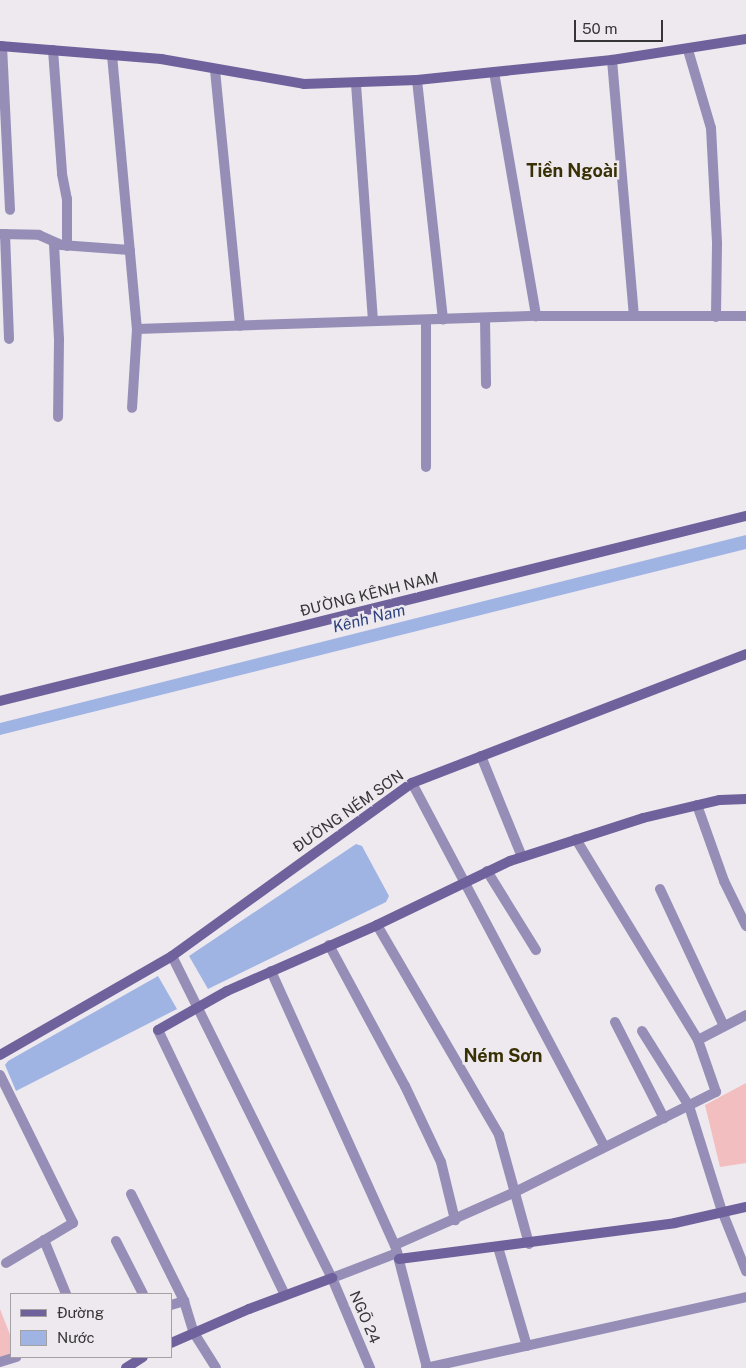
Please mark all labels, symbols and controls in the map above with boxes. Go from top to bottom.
scale bar [576,10,665,42]
text: 50 m [582,20,617,37]
district label: Tiền Ngoài [526,160,618,182]
street label: ĐƯỜNG KÊNH NAM [298,568,440,620]
water label: Kênh Nam [331,601,407,637]
street label: ĐƯỜNG NÉM SƠN [289,766,407,856]
district label: Ném Sơn [464,1045,542,1067]
street label: NGÕ 24 [346,1288,384,1346]
legend [10,1293,172,1358]
text: Đường [57,1304,104,1321]
text: Nước [57,1329,95,1346]

